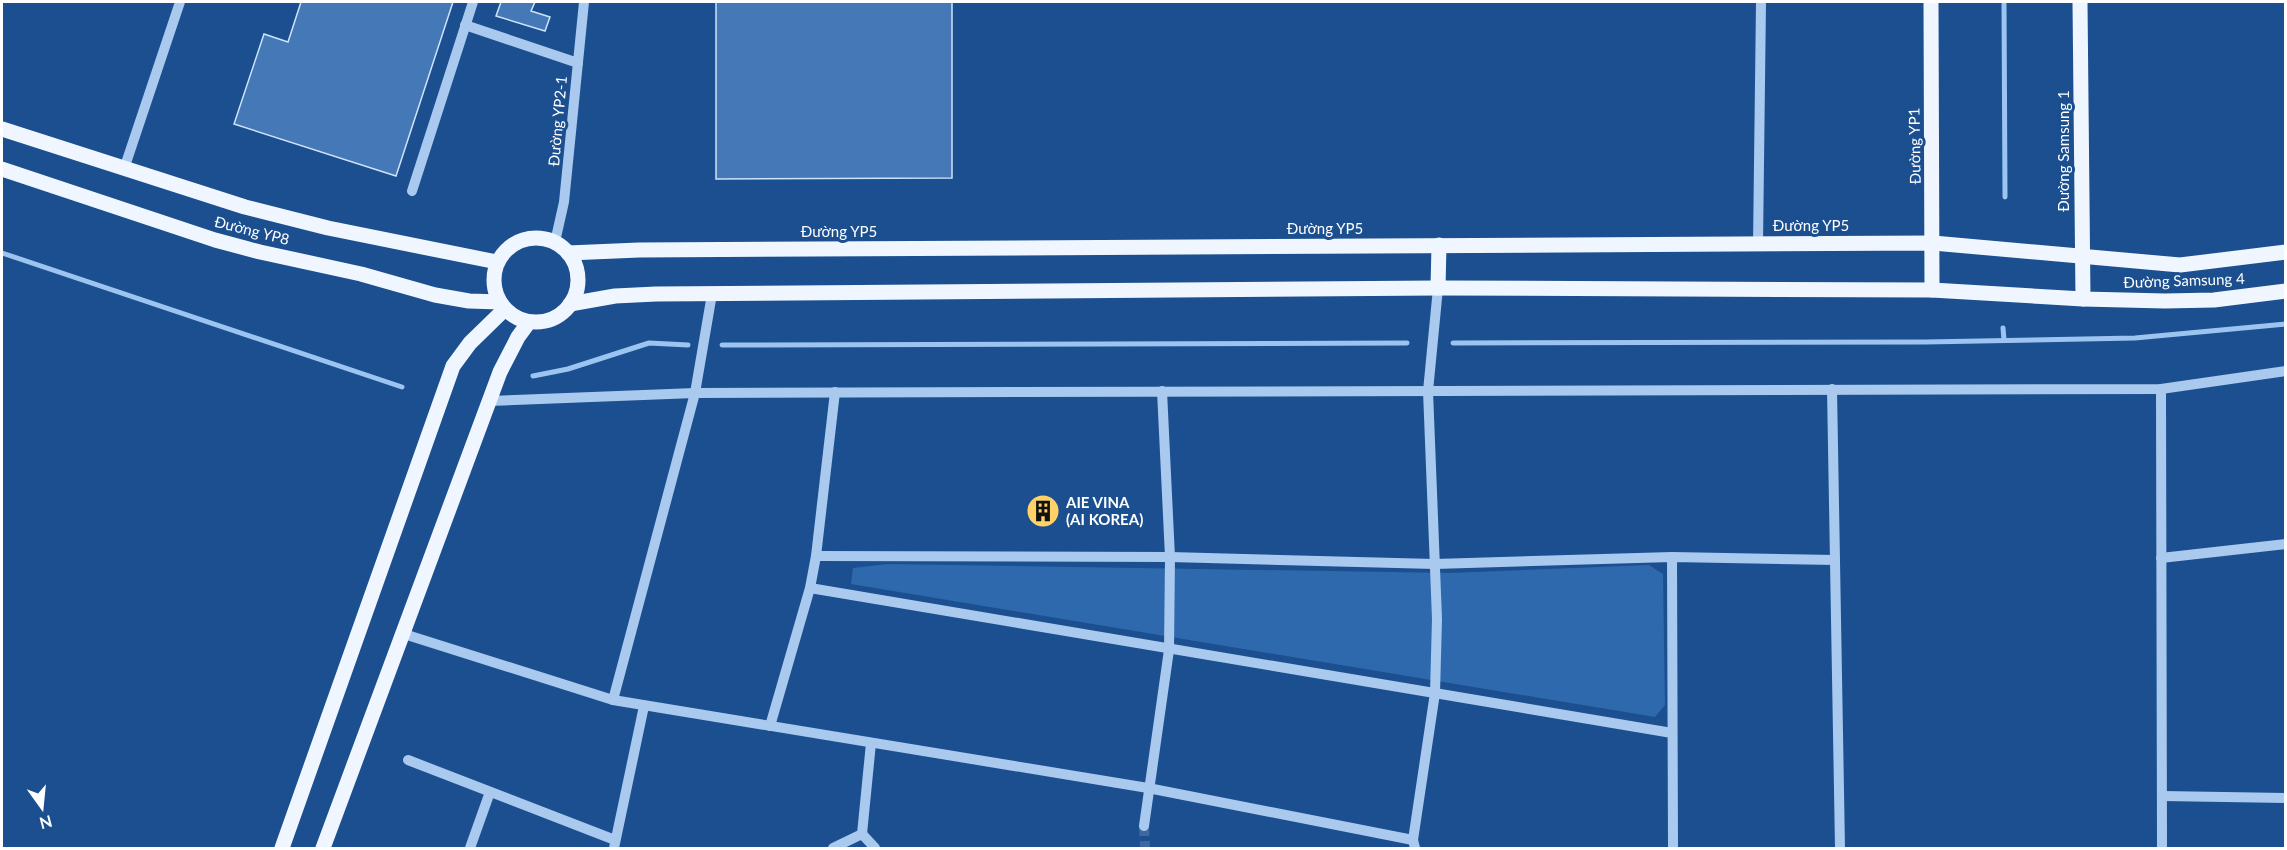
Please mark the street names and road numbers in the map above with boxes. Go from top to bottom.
street label: Đường YP2-1 [544,75,570,167]
street label: Đường Samsung 1 [2054,90,2072,212]
street label: Đường YP1 [1904,108,1924,184]
street label: Đường YP8 [213,212,291,248]
street label: Đường YP5 [1773,216,1849,234]
street label: Đường YP5 [1287,219,1363,237]
street label: Đường YP5 [801,222,877,240]
street label: Đường Samsung 4 [2123,269,2245,291]

